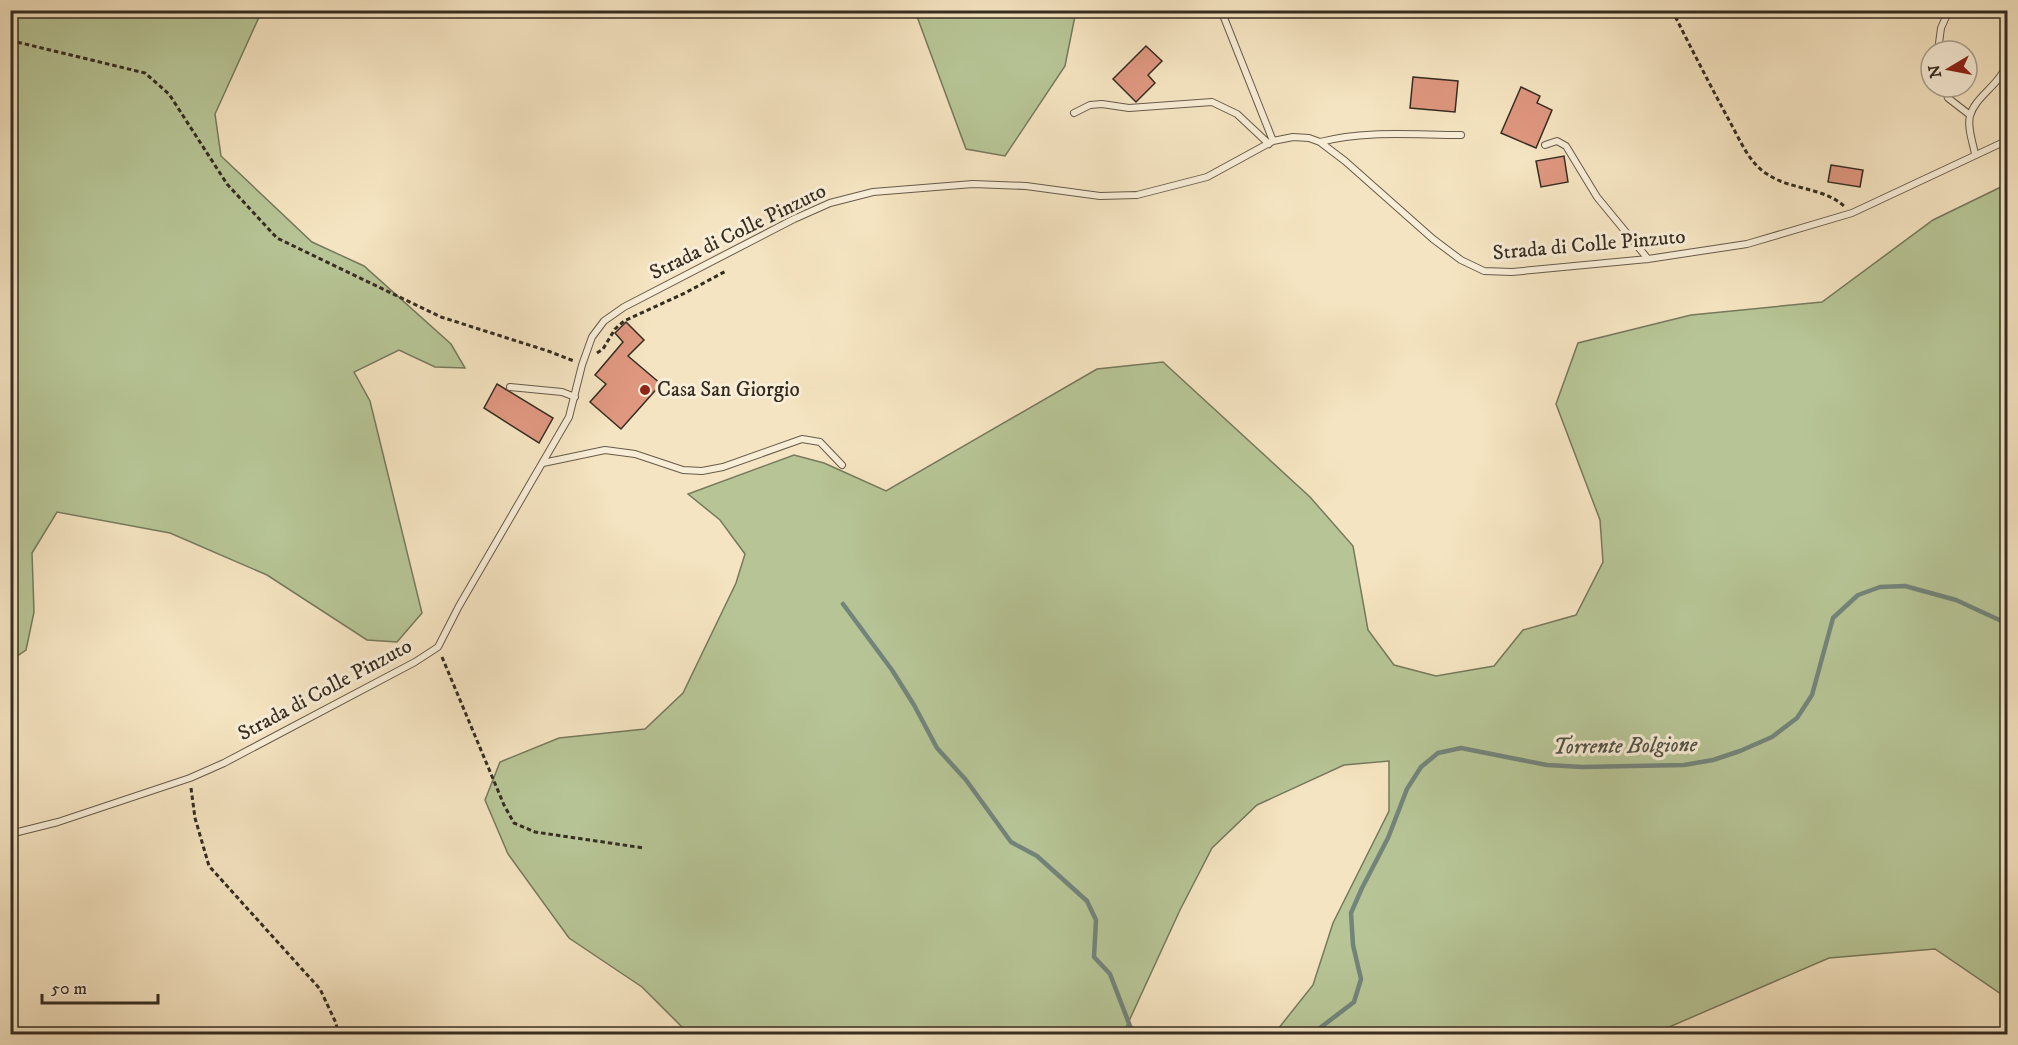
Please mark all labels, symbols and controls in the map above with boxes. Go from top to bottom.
north arrow [1919,39,1979,99]
text: N [1924,63,1946,80]
street label: Strada di Colle Pinzuto [645,178,831,286]
street label: Strada di Colle Pinzuto [1492,224,1686,266]
place label: Casa San Giorgio [657,377,800,403]
marker: Casa San Giorgio [638,383,652,397]
street label: Strada di Colle Pinzuto [234,633,416,747]
water label: Torrente Bolgione [1553,731,1698,761]
scale bar [42,967,158,1005]
text: 50 m [51,978,87,1000]

